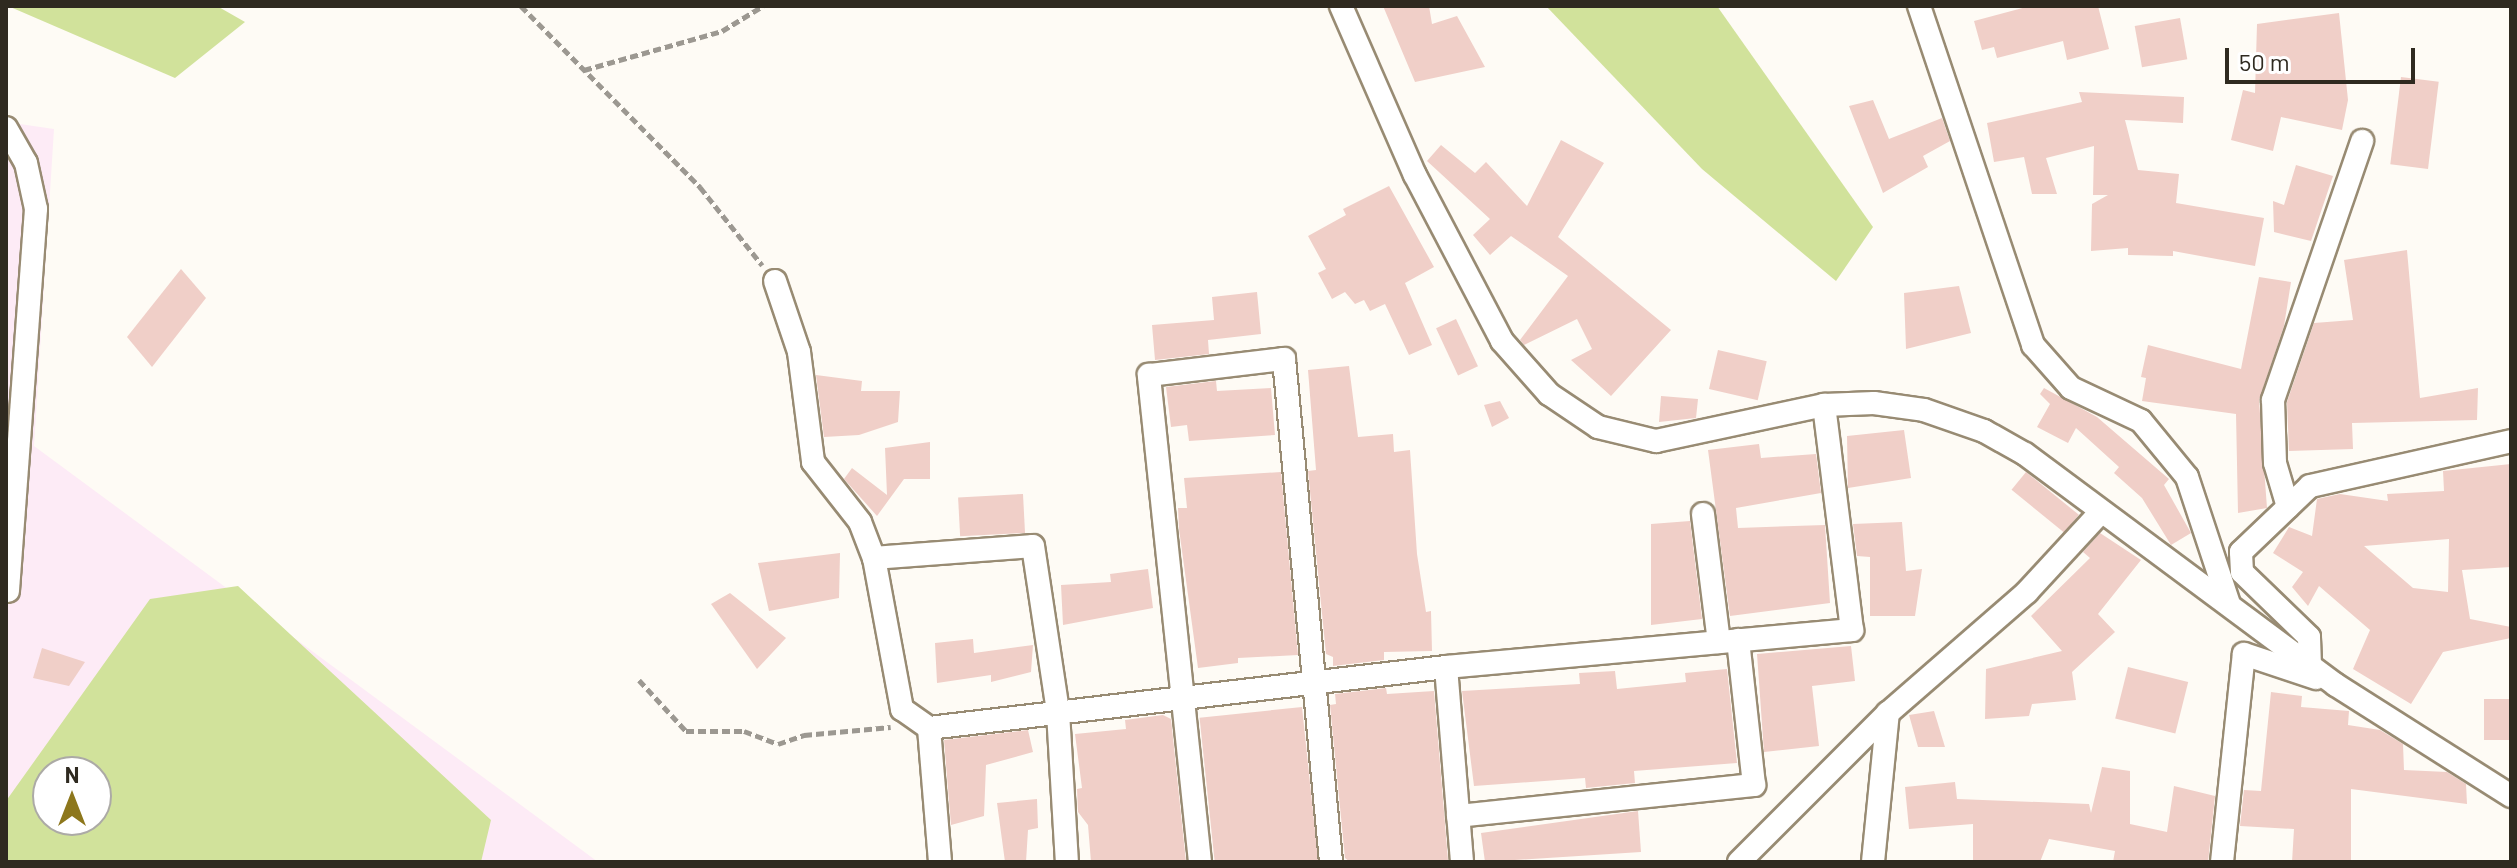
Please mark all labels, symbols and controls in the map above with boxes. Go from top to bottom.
scale bar [2229,32,2419,82]
text: 50 m [2239,47,2290,76]
north arrow [32,756,112,836]
text: N [65,761,79,787]

